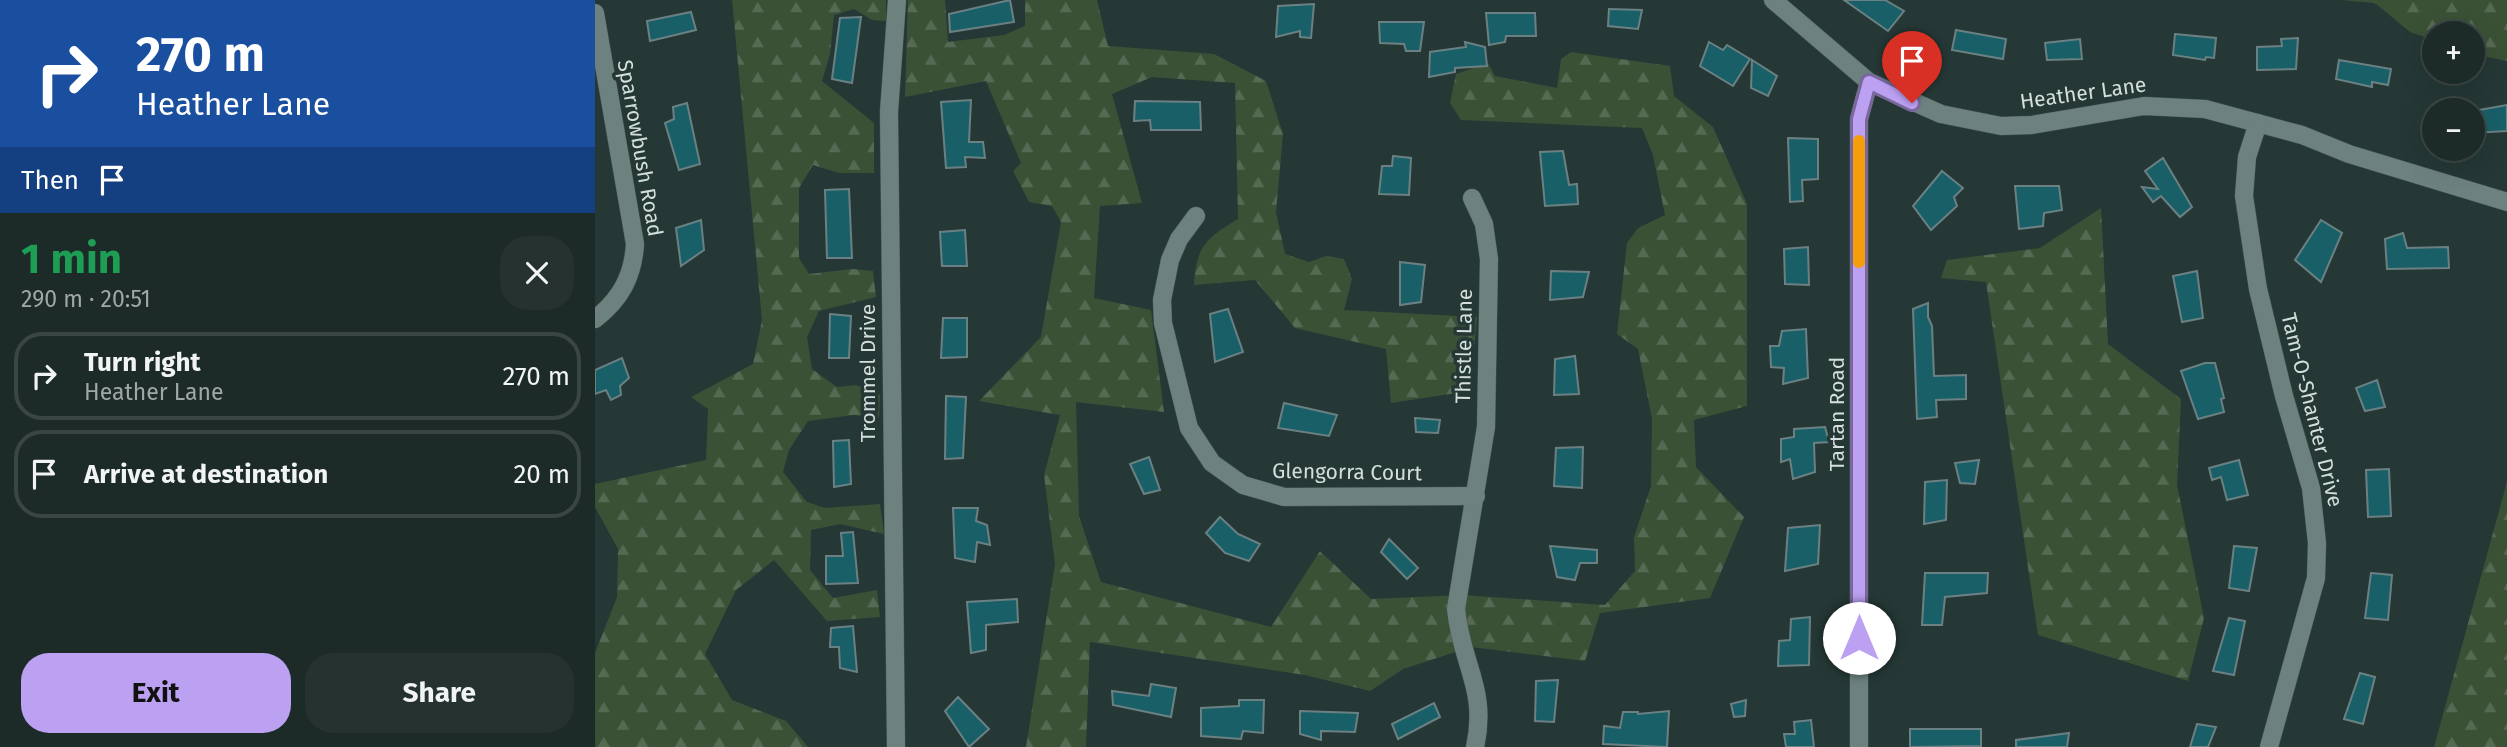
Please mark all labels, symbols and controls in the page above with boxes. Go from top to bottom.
map controls [2422,21,2485,161]
button: + [2422,21,2485,84]
text: 270 m [136,25,265,84]
icon: right [21,28,112,119]
pin [1882,31,1942,103]
icon: arrive [1893,42,1931,80]
street label: Sparrowbush Road [612,58,668,238]
street label: Heather Lane [2018,71,2148,115]
text: Heather Lane [136,85,330,123]
button: − [2422,98,2485,161]
icon: arrive [93,161,131,199]
text: Then [21,165,79,196]
text: 1 min [21,234,122,284]
button: close [500,236,574,310]
text: 290 m · 20:51 [21,285,151,313]
street label: Thistle Lane [1450,288,1478,404]
street label: Trommel Drive [855,304,881,442]
street label: Tam-O-Shanter Drive [2275,310,2349,510]
text: Turn right [84,347,201,378]
icon: right [25,357,63,395]
street label: Tartan Road [1824,357,1850,471]
text: 270 m [502,361,570,392]
text: Heather Lane [84,378,224,406]
icon: arrive [25,455,63,493]
street label: Glengorra Court [1272,458,1423,486]
text: Arrive at destination [84,459,328,490]
text: 20 m [513,459,570,490]
position arrow [1822,601,1896,675]
button: Exit [21,653,291,733]
button: Share [305,653,574,733]

